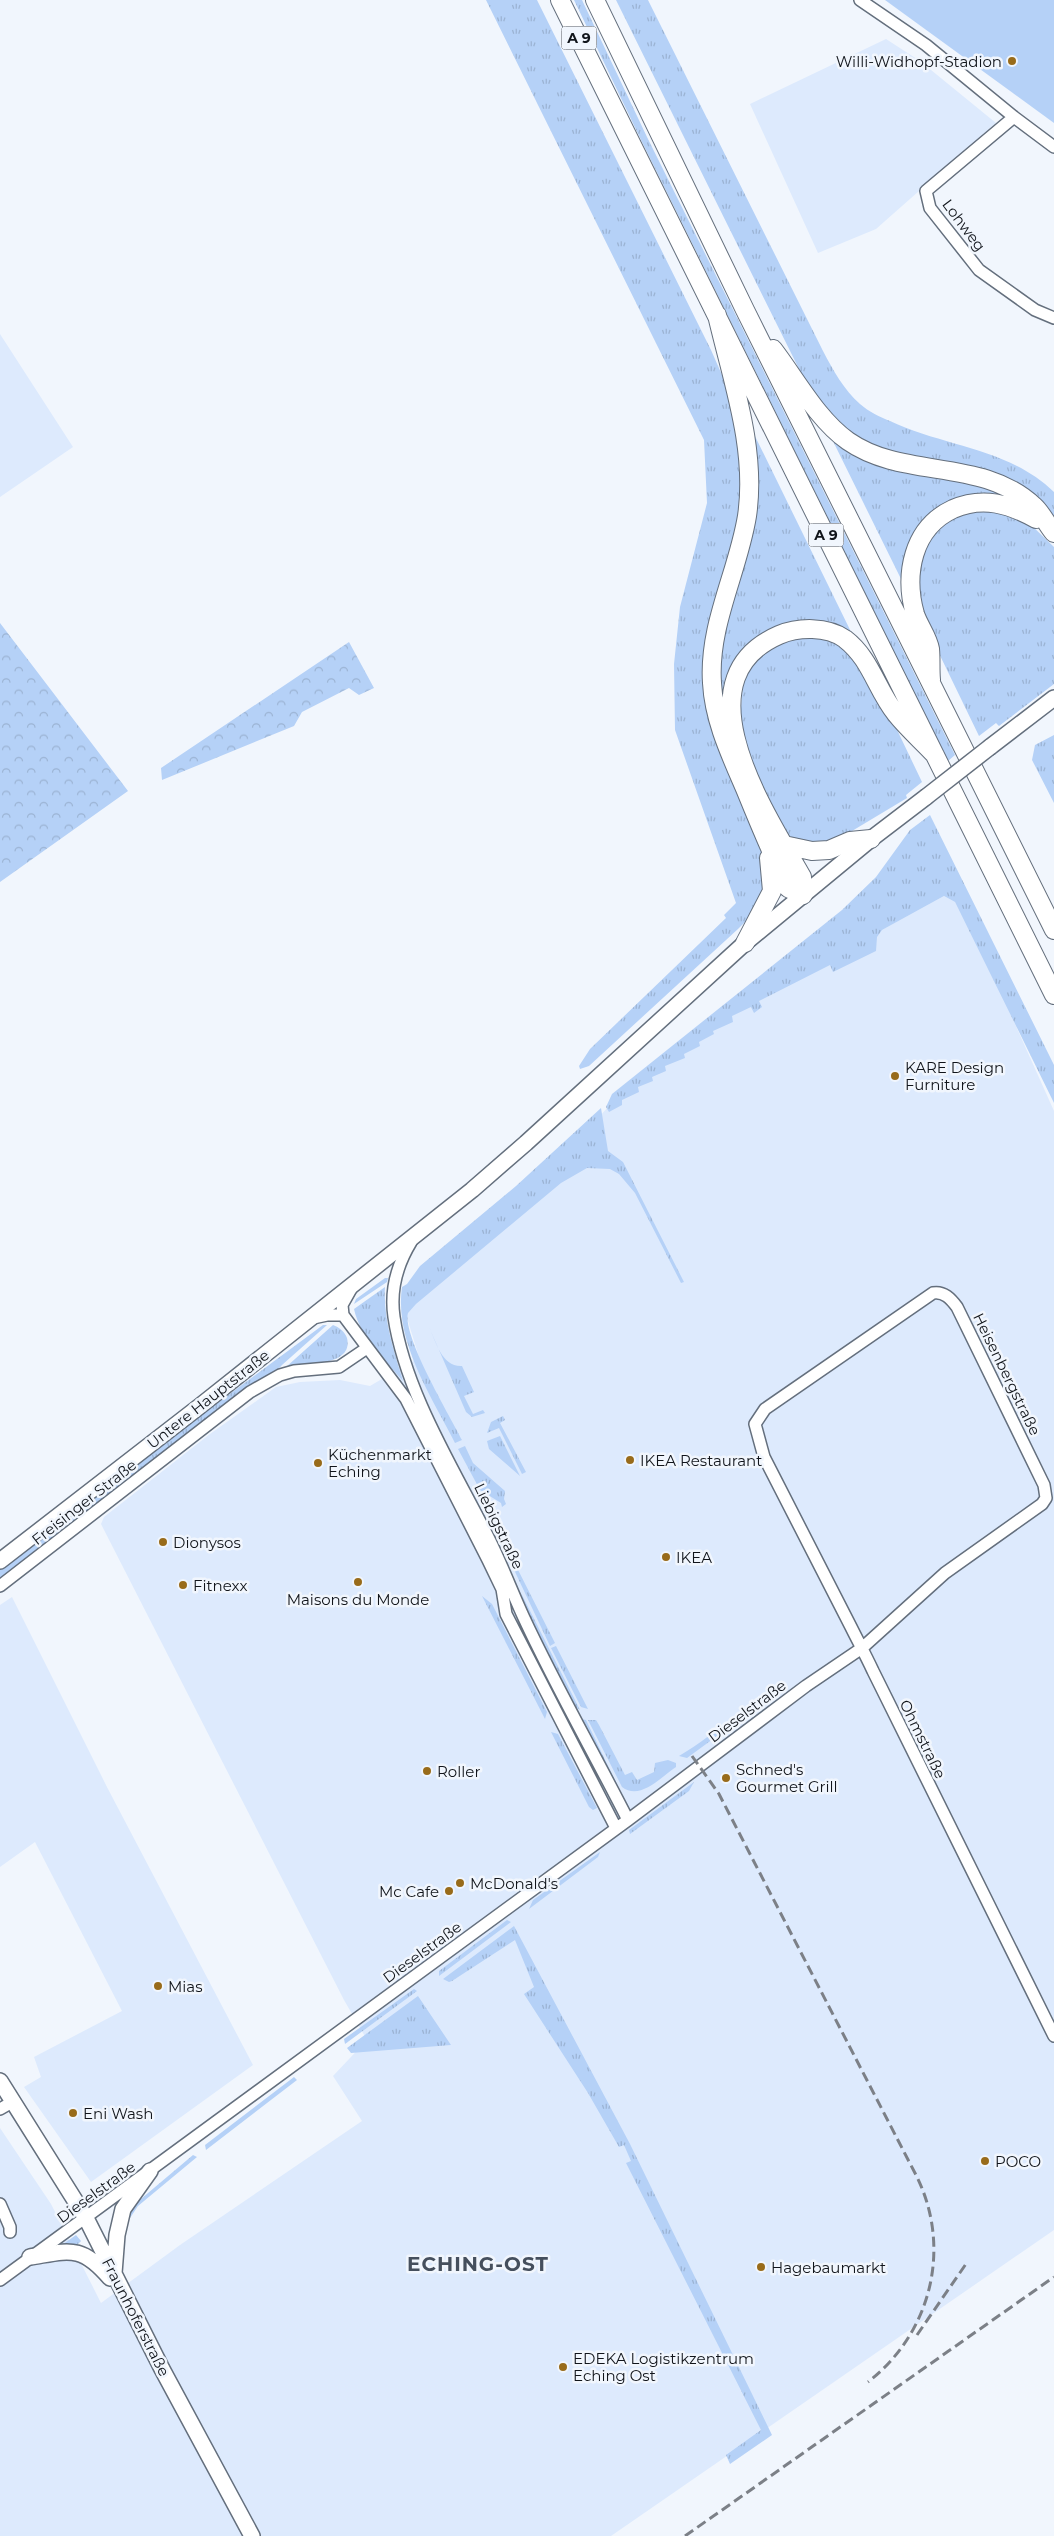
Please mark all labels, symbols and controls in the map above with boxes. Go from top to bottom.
road number: A 9 [562,26,596,49]
place label: Willi-Widhopf-Stadion [836,52,1002,71]
marker: Willi-Widhopf-Stadion [1006,55,1018,67]
street label: Lohweg [938,195,990,255]
road number: A 9 [808,524,844,546]
place label: KARE Design Furniture [905,1058,1004,1094]
marker: KARE Design Furniture [889,1070,901,1082]
street label: Heisenbergstraße [969,1310,1045,1438]
street label: Untere Hauptstraße [143,1345,273,1453]
place label: Küchenmarkt Eching [328,1445,432,1481]
place label: IKEA Restaurant [640,1451,762,1470]
marker: IKEA Restaurant [624,1454,636,1466]
street label: Freisinger Straße [28,1455,140,1549]
marker: Küchenmarkt Eching [312,1457,324,1469]
street label: Liebigstraße [470,1480,528,1572]
place label: Dionysos [173,1533,241,1552]
marker: Dionysos [157,1536,169,1548]
place label: IKEA [676,1548,712,1567]
marker: IKEA [660,1551,672,1563]
place label: Fitnexx [193,1576,248,1595]
marker: Maisons du Monde [352,1576,364,1588]
marker: Fitnexx [177,1579,189,1591]
place label: Maisons du Monde [287,1590,429,1609]
street label: Dieselstraße [704,1676,790,1746]
street label: Ohmstraße [896,1696,950,1782]
place label: Schned's Gourmet Grill [736,1760,838,1796]
place label: Roller [437,1762,480,1781]
marker: Roller [421,1765,433,1777]
marker: Schned's Gourmet Grill [720,1772,732,1784]
place label: McDonald's [470,1874,558,1893]
marker: McDonald's [454,1877,466,1889]
place label: Mc Cafe [379,1882,439,1901]
marker: Mc Cafe [443,1885,455,1897]
street label: Dieselstraße [379,1917,465,1987]
place label: Mias [168,1977,203,1996]
marker: Mias [152,1980,164,1992]
place label: Eni Wash [83,2104,153,2123]
marker: Eni Wash [67,2107,79,2119]
place label: POCO [995,2152,1041,2171]
marker: POCO [979,2155,991,2167]
street label: Dieselstraße [53,2157,139,2227]
district label: ECHING-OST [407,2252,549,2276]
street label: Fraunhoferstraße [98,2255,174,2379]
place label: Hagebaumarkt [771,2258,886,2277]
marker: Hagebaumarkt [755,2261,767,2273]
place label: EDEKA Logistikzentrum Eching Ost [573,2349,754,2385]
marker: EDEKA Logistikzentrum Eching Ost [557,2361,569,2373]

